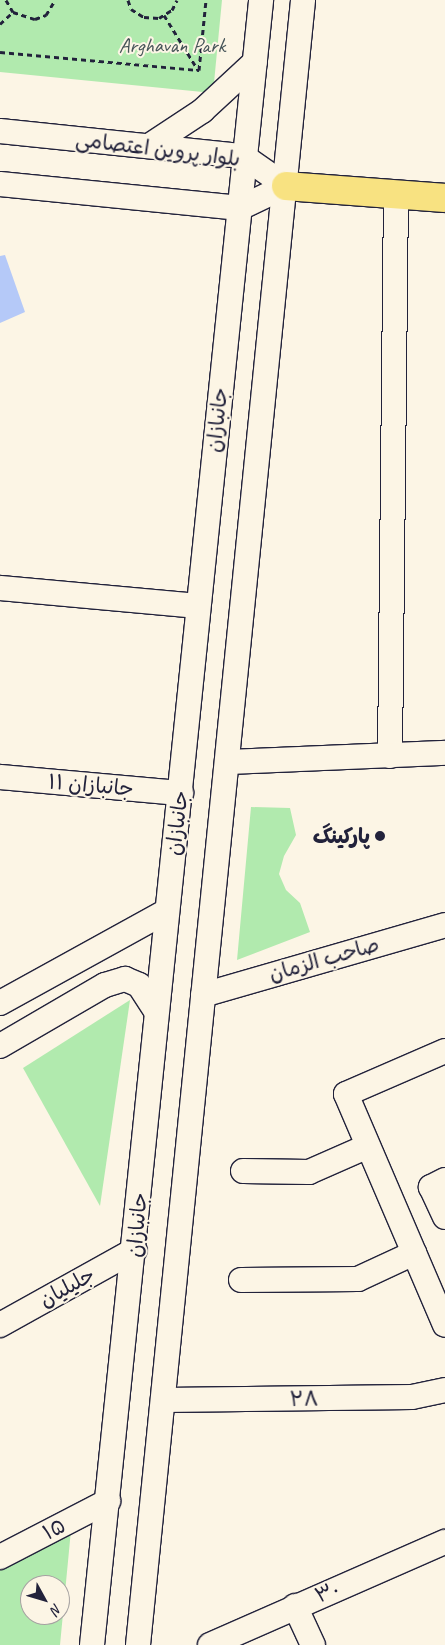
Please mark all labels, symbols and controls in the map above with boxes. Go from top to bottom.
park label: Arghavan Park [119,32,225,58]
street label: بلوار پروین اعتصامی [74,126,242,172]
street label: جانبازان [201,386,233,454]
street label: ۱۱ جانبازان [47,769,135,801]
street label: جانبازان [161,789,193,857]
place label: پارکینگ [313,823,370,849]
marker: پارکینگ [374,830,386,842]
street label: صاحب الزمان [266,931,382,987]
street label: جانبازان [122,1191,152,1259]
street label: جلیلیان [35,1262,99,1312]
street label: ۲۸ [289,1386,319,1412]
street label: ۱۵ [38,1513,70,1545]
north arrow [20,1575,70,1625]
street label: ۳۰ [311,1576,343,1608]
text: N [47,1600,66,1618]

